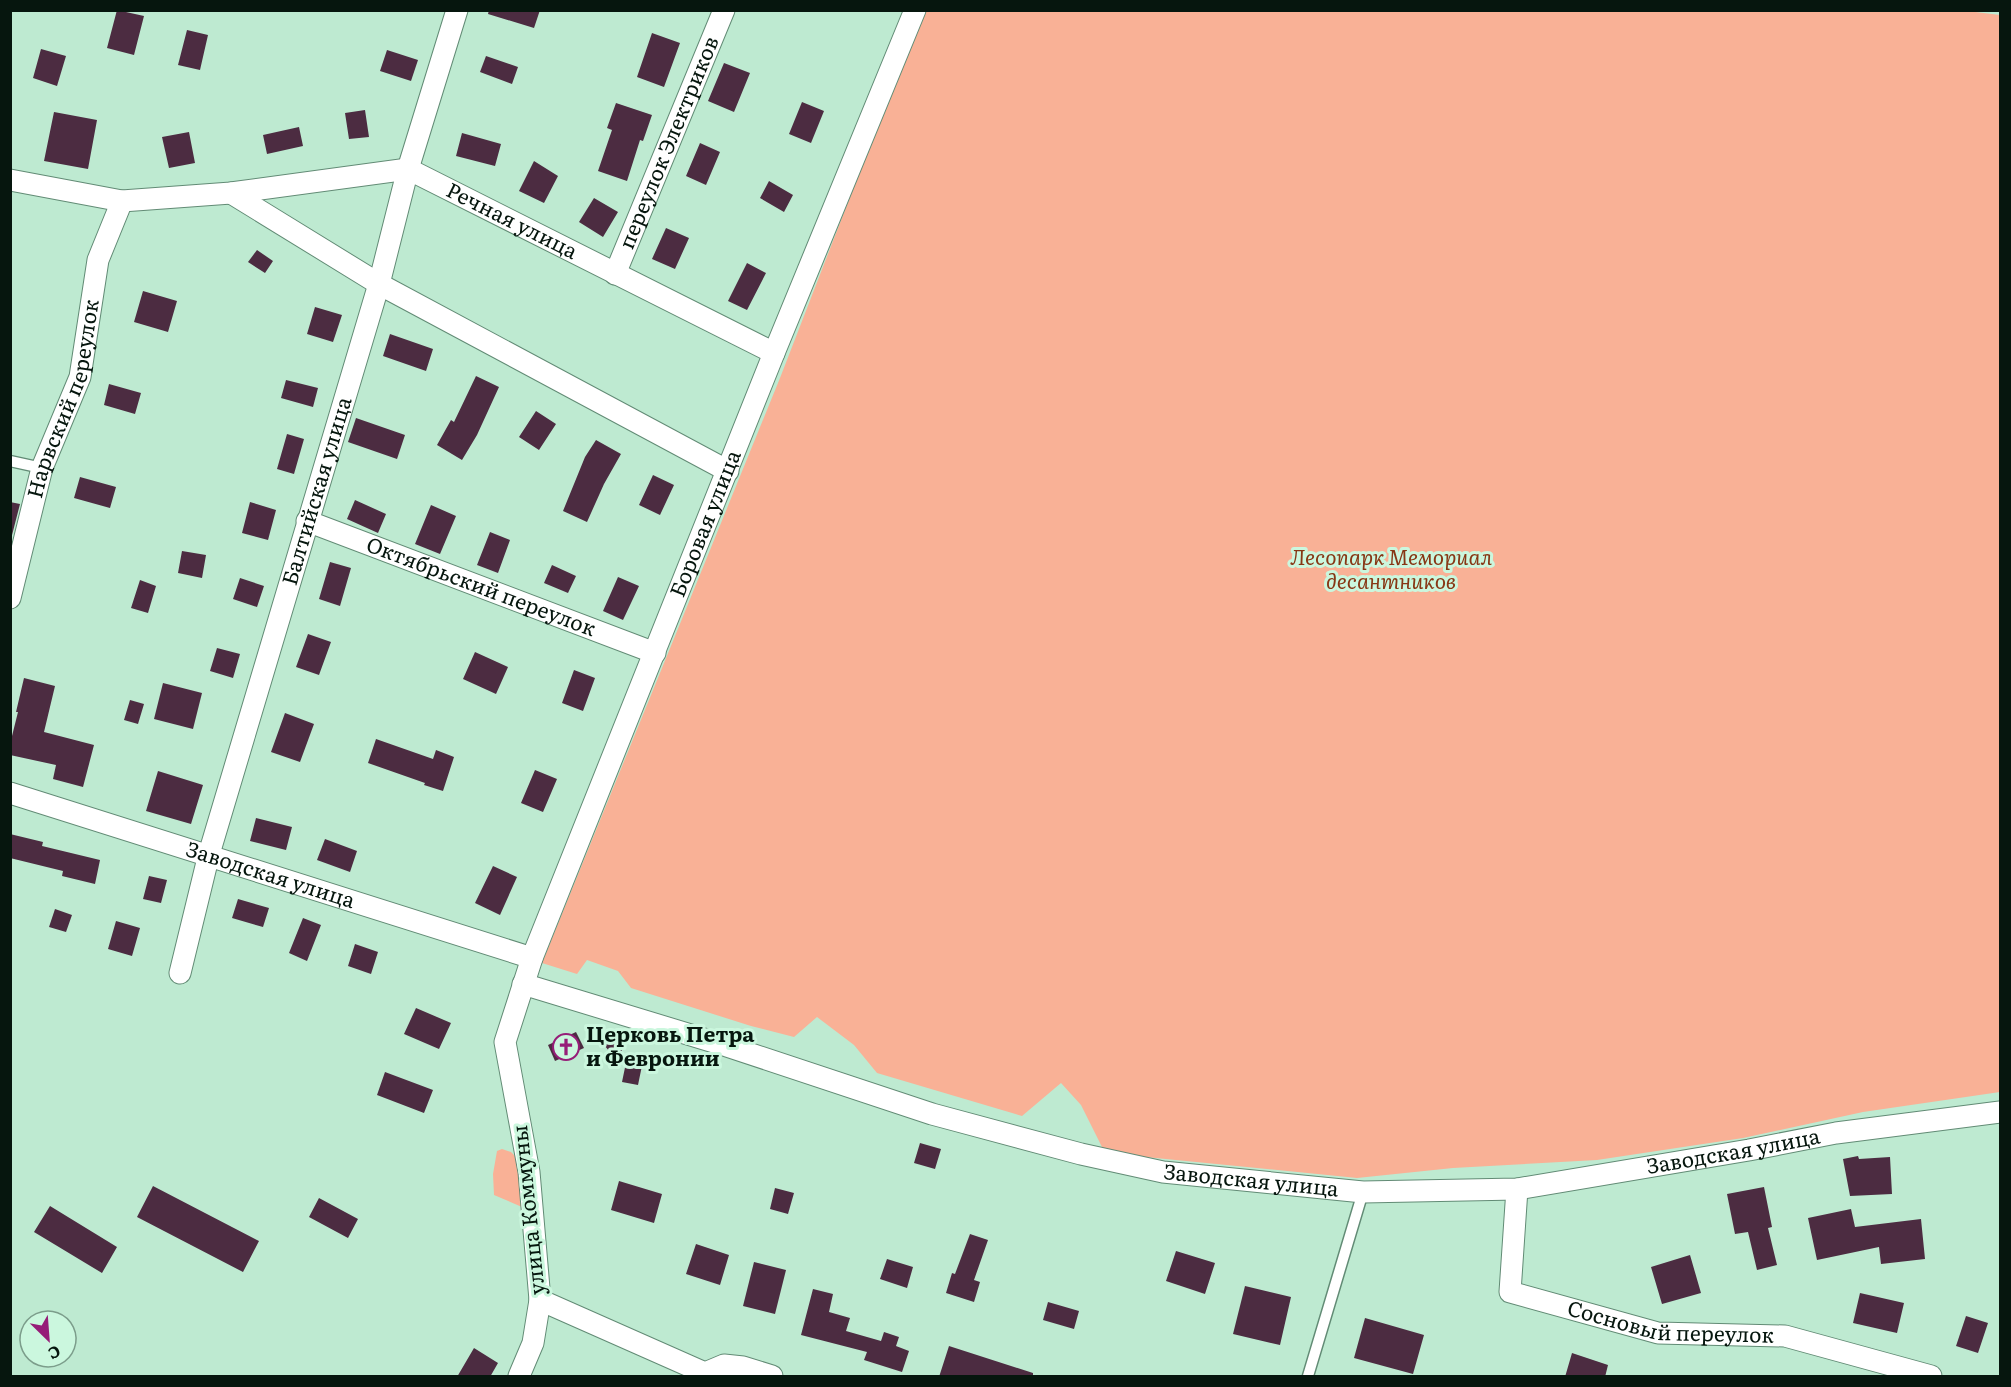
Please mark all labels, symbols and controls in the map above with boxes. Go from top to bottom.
street label: переулок Электриков [609,31,725,253]
street label: Речная улица [442,173,584,265]
street label: Нарвский переулок [17,296,105,501]
street label: Балтийская улица [272,392,358,589]
street label: Боровая улица [660,444,747,601]
street label: Октябрьский переулок [363,527,601,642]
park label: Лесопарк Мемориал десантников [1290,540,1493,595]
street label: Заводская улица [183,832,360,914]
place label: Церковь Петра и Февронии [586,1017,755,1072]
church icon: Церковь Петра и Февронии [551,1032,581,1062]
street label: Заводская улица [1644,1118,1823,1180]
street label: улица Коммуны [502,1124,551,1297]
street label: Заводская улица [1162,1154,1341,1203]
street label: Сосновый переулок [1564,1291,1775,1349]
north arrow [18,1309,78,1369]
text: С [45,1340,65,1367]

